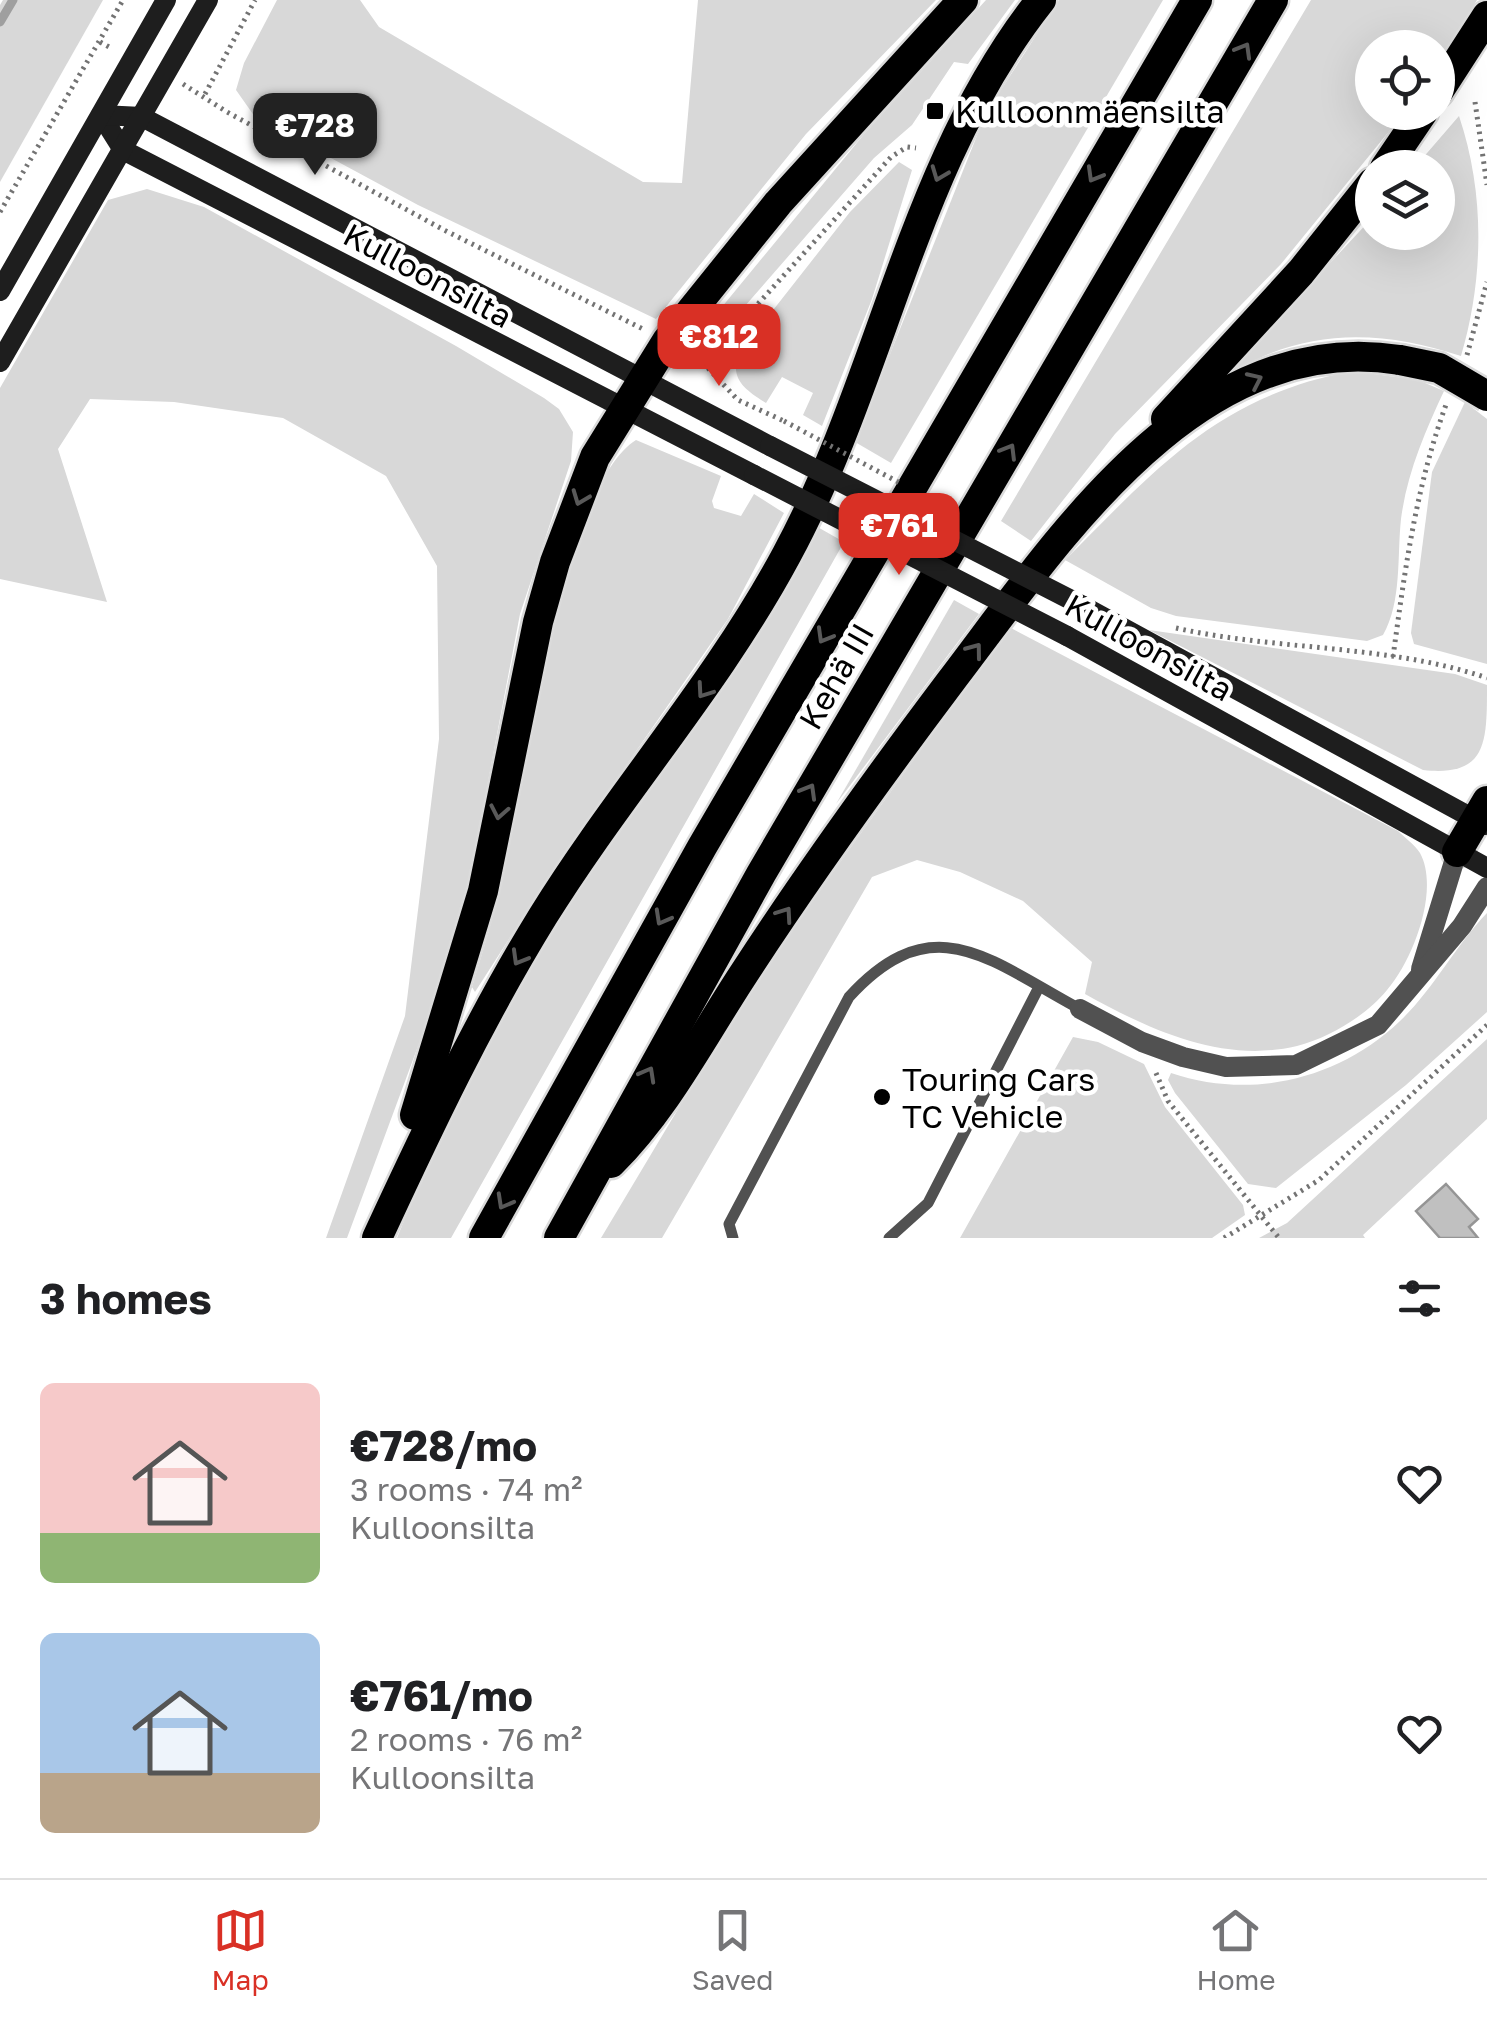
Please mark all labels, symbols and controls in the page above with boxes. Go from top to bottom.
map controls [1355,30,1455,250]
button: locate [1355,30,1455,130]
one-way arrow [1232,43,1252,61]
place label: Kulloonmäensilta [955,92,1225,130]
pin: €728 [256,93,374,178]
marker: Kulloonmäensilta [924,100,946,122]
text: €728 [275,106,355,144]
button: layers [1355,150,1455,250]
one-way arrow [1087,164,1106,182]
one-way arrow [930,165,950,182]
street label: Kulloonsilta [337,215,519,335]
pin: €812 [660,304,778,389]
text: €812 [679,317,759,355]
one-way arrow [1245,373,1263,393]
one-way arrow [997,444,1016,462]
one-way arrow [571,488,591,505]
pin: €761 [840,493,958,578]
text: €761 [861,506,937,544]
street label: Kulloonsilta [1059,586,1239,708]
street label: Kehä III [791,616,881,736]
one-way arrow [817,626,836,644]
one-way arrow [963,643,980,661]
one-way arrow [698,680,716,699]
one-way arrow [797,784,816,802]
one-way arrow [490,803,511,820]
one-way arrow [773,906,791,925]
one-way arrow [655,908,675,926]
one-way arrow [512,947,531,965]
place label: Touring Cars TC Vehicle [902,1060,1095,1135]
one-way arrow [636,1066,655,1084]
marker: Touring Cars TC Vehicle [871,1086,893,1108]
one-way arrow [497,1192,517,1210]
icon: filters [1392,1271,1447,1326]
text: 3 homes [40,1273,212,1323]
text: €728/mo [350,1420,537,1470]
icon: home [120,1423,240,1543]
icon: heart [1392,1456,1447,1511]
text: 3 rooms · 74 m² [350,1470,582,1508]
text: Kulloonsilta [350,1508,535,1546]
text: €761/mo [350,1670,533,1720]
icon: home [120,1673,240,1793]
icon: heart [1392,1706,1447,1761]
text: 2 rooms · 76 m² [350,1720,582,1758]
text: Kulloonsilta [350,1758,535,1796]
tab: Map [212,1903,269,1996]
tab: Saved [692,1903,773,1996]
tab: Home [1196,1903,1276,1996]

